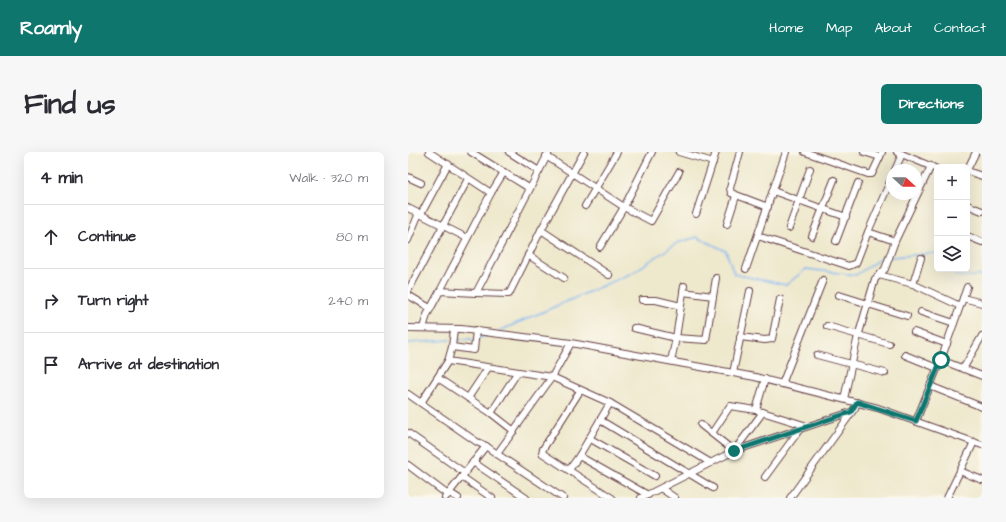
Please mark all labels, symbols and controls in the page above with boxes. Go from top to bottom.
text: Roamly [20,15,82,42]
text: Home [769,18,804,38]
text: Map [826,18,852,38]
text: About [874,18,912,38]
text: Contact [934,18,986,38]
button: Directions [881,84,982,124]
text: Find us [24,85,115,124]
north arrow [886,164,922,200]
map controls [934,164,970,272]
button: + [934,164,970,200]
text: 4 min [40,166,83,190]
text: Walk · 320 m [289,169,368,187]
button: − [934,200,970,236]
icon: ahead [40,226,62,248]
text: Continue [78,226,136,247]
text: 80 m [336,228,368,246]
button: layers [934,236,970,272]
icon: right [40,290,62,312]
text: Turn right [78,290,149,311]
text: 240 m [328,292,368,310]
route start [932,351,950,369]
icon: arrive [40,354,62,376]
text: Arrive at destination [78,354,219,375]
route end [725,442,743,460]

